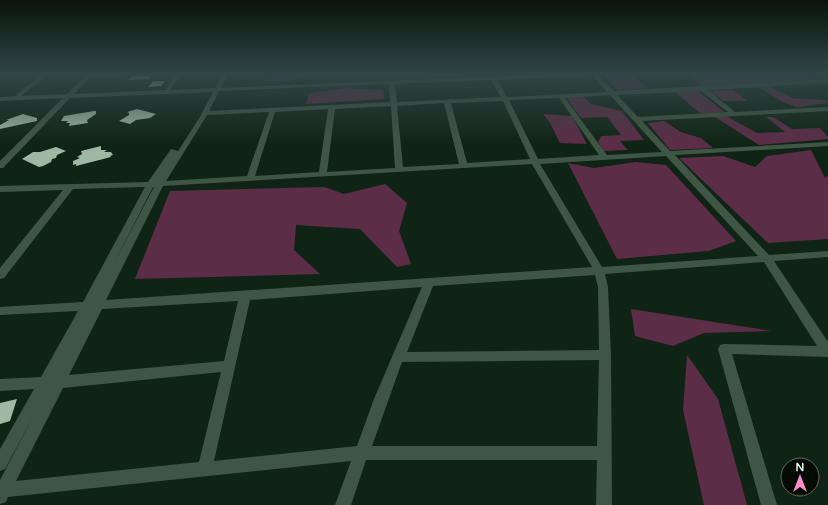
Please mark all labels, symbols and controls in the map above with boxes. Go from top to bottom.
north arrow [780,457,820,497]
text: N [796,461,804,474]

